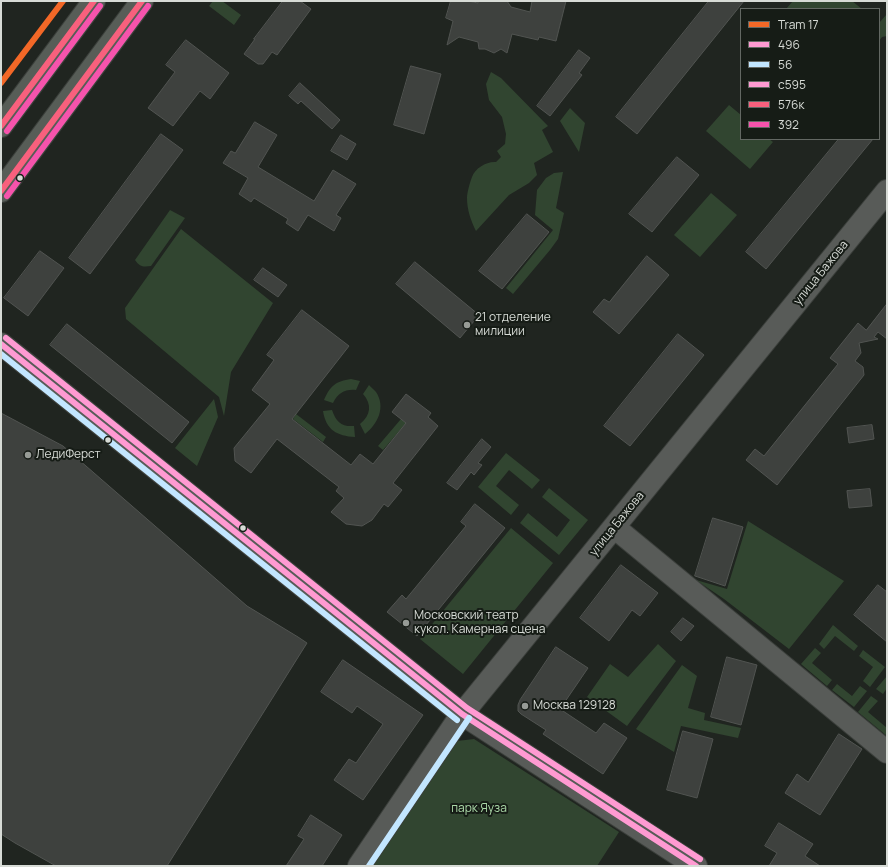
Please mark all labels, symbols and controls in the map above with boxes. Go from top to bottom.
legend [740,8,880,140]
text: Tram 17 [778,16,819,33]
text: 496 [778,36,800,53]
text: 56 [778,56,792,73]
text: с595 [778,76,806,93]
text: 576к [778,96,804,113]
text: 392 [778,116,799,133]
unlabelled marker [15,173,25,183]
street label: улица Бажова [791,238,851,308]
place label: 21 отделение милиции [475,311,551,339]
marker: 21 отделение милиции [462,320,472,330]
unlabelled marker [103,435,113,445]
place label: ЛедиФерст [36,448,101,462]
marker: ЛедиФерст [23,450,33,460]
street label: улица Бажова [587,489,647,559]
unlabelled marker [238,523,248,533]
place label: Московский театр кукол. Камерная сцена [414,609,545,637]
marker: Московский театр кукол. Камерная сцена [401,618,411,628]
place label: Москва 129128 [533,699,616,713]
marker: Москва 129128 [520,701,530,711]
park label: парк Яуза [451,802,507,816]

